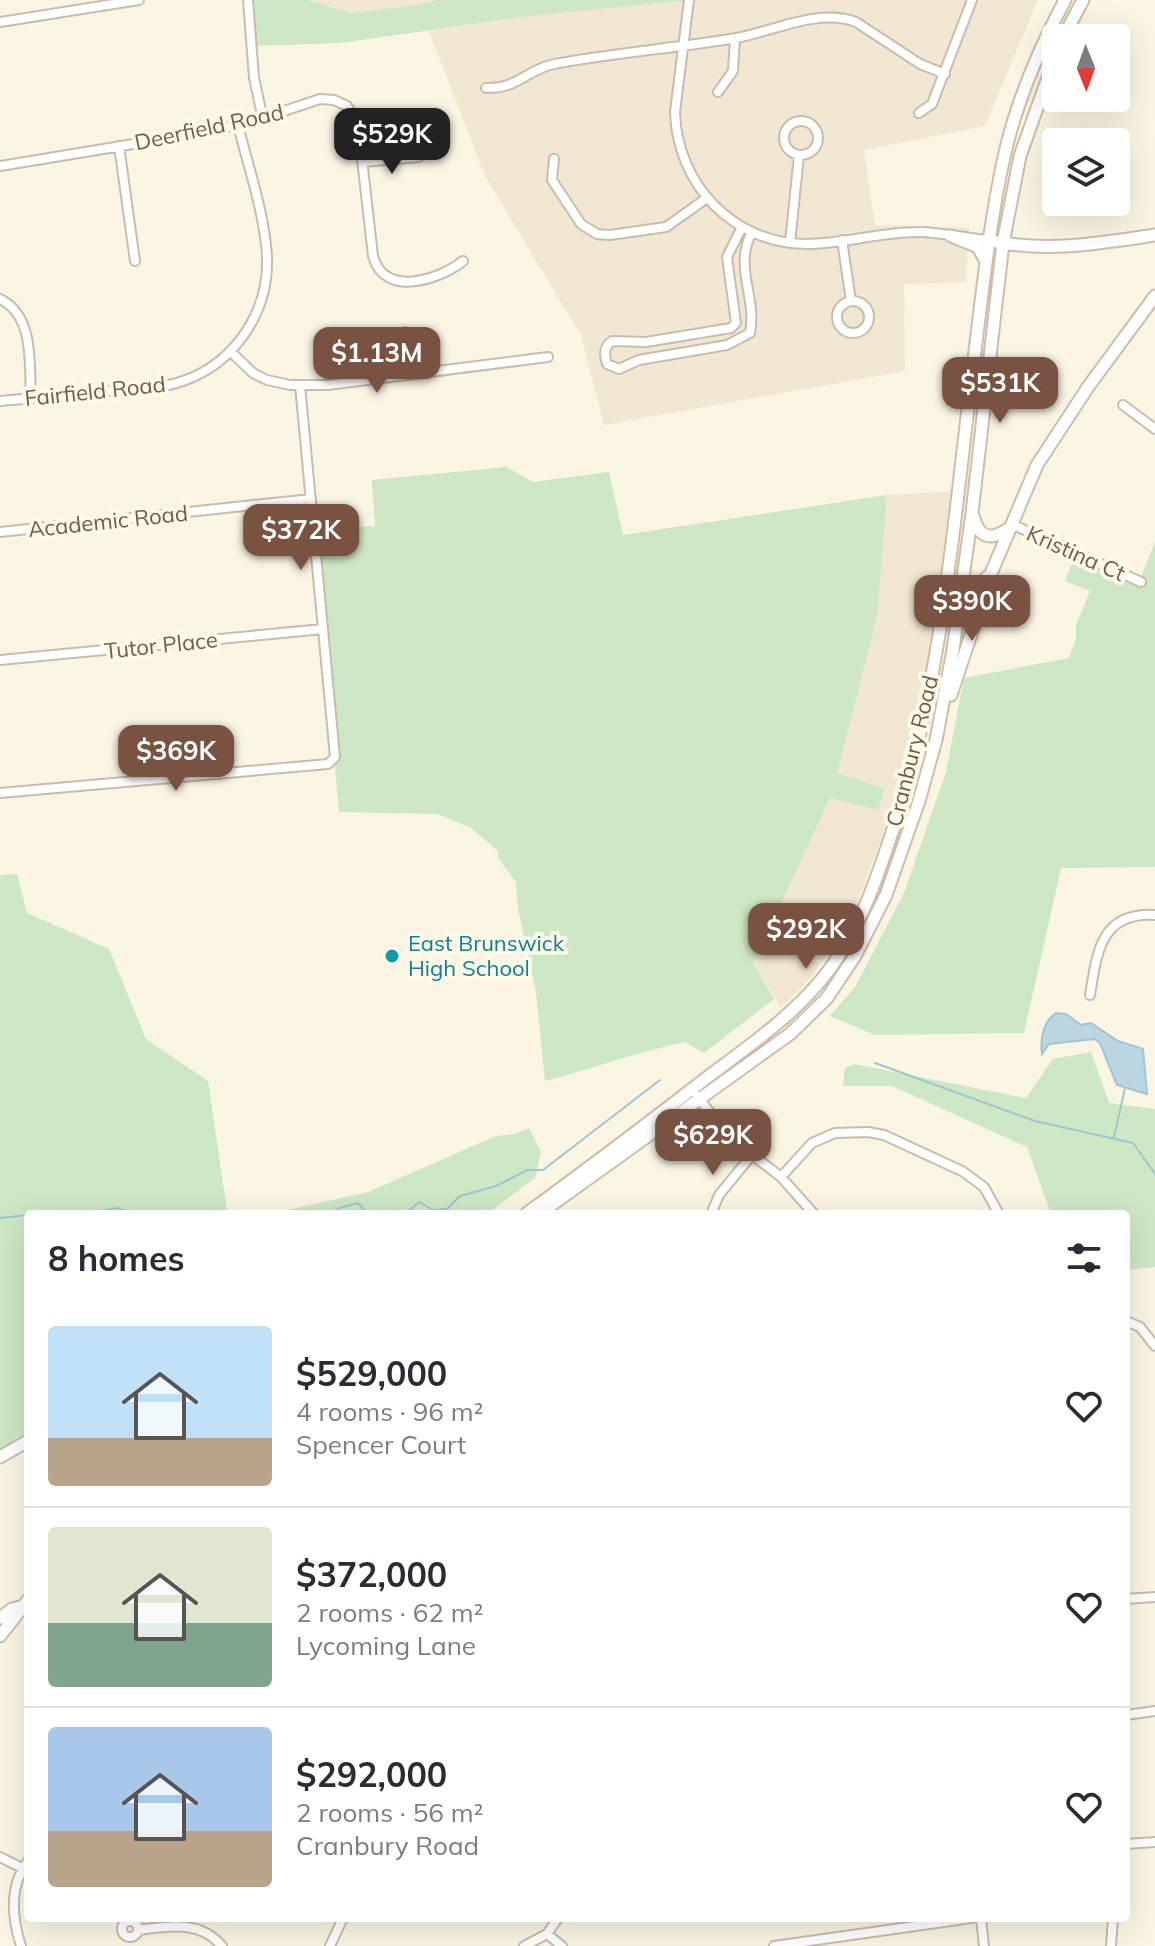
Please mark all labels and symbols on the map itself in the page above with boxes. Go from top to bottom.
north arrow [1042,24,1130,112]
street label: Deerfield Road [132,98,286,156]
pin: $529K [336,108,448,176]
pin: $1.13M [312,327,442,395]
pin: $531K [944,357,1056,425]
street label: Fairfield Road [23,370,167,412]
street label: Academic Road [27,499,189,543]
pin: $372K [245,504,357,572]
street label: Kristina Ct [1022,519,1130,587]
pin: $390K [916,575,1028,643]
street label: Tutor Place [103,625,219,665]
street label: Cranbury Road [880,672,944,830]
pin: $369K [120,725,232,793]
pin: $292K [750,903,862,971]
place label: East Brunswick High School [408,929,565,982]
marker: East Brunswick High School [383,947,401,965]
pin: $629K [657,1109,769,1177]

